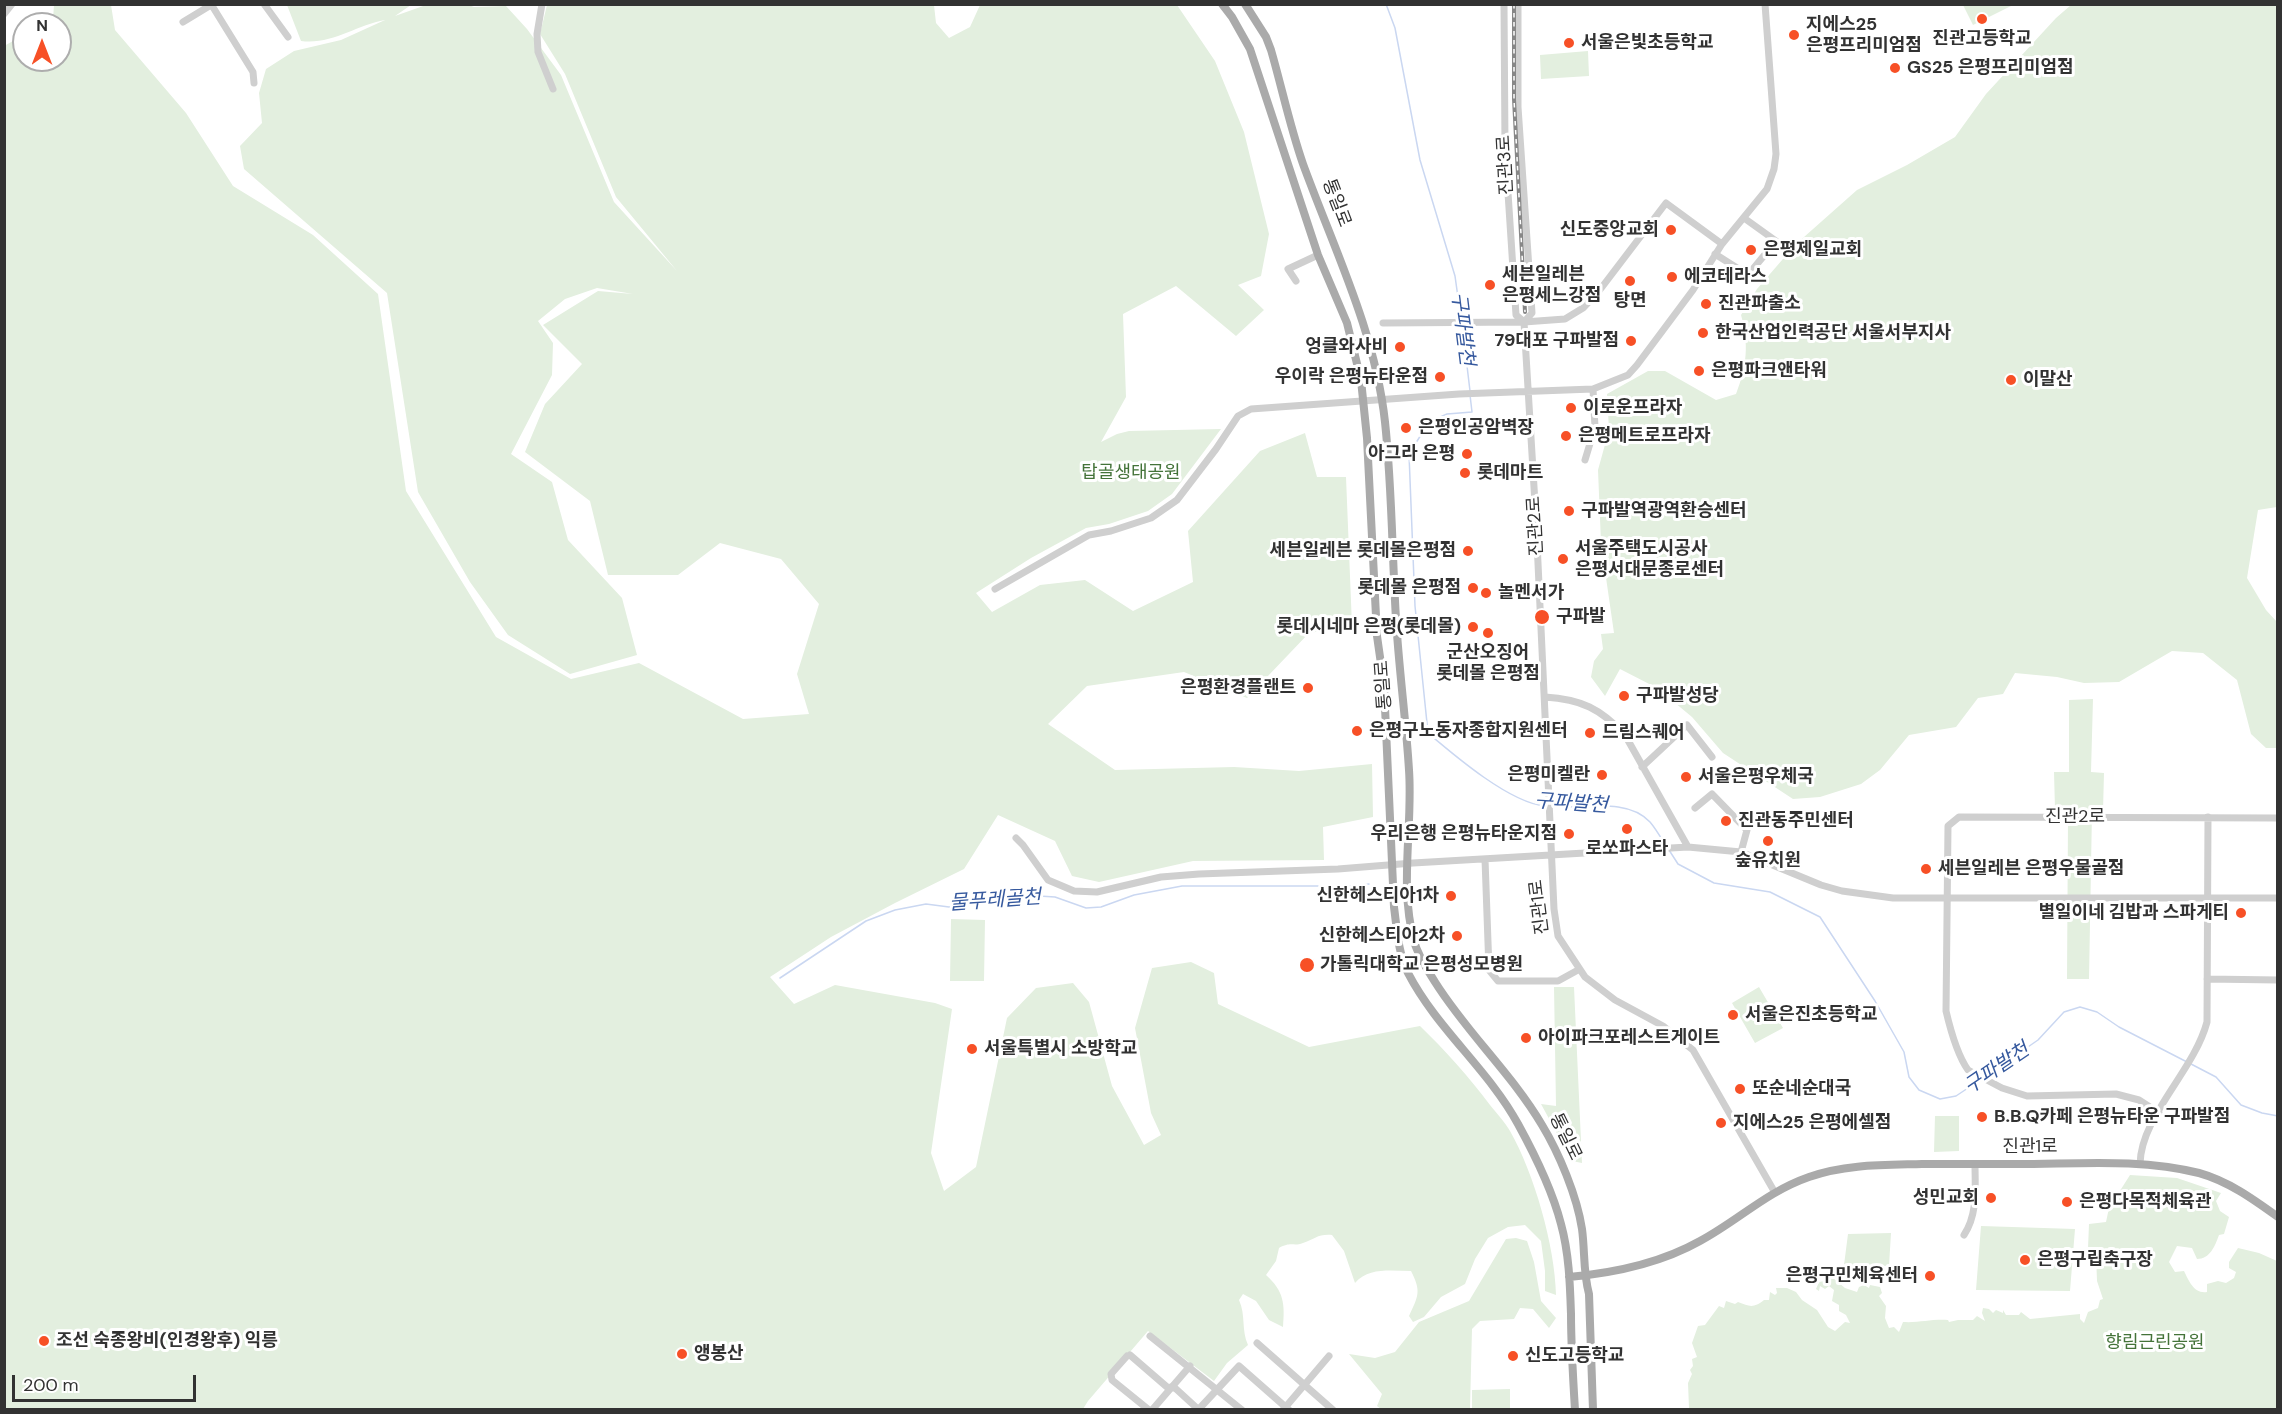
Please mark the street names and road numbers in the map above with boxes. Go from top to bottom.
street label: 진관3로 [1494,134,1518,196]
street label: 통일로 [1317,176,1355,230]
street label: 진관2로 [1524,495,1548,557]
street label: 통일로 [1371,659,1397,711]
street label: 진관2로 [2045,806,2105,828]
street label: 진관1로 [1526,878,1554,936]
street label: 통일로 [1544,1110,1586,1164]
street label: 진관1로 [2002,1136,2058,1158]

